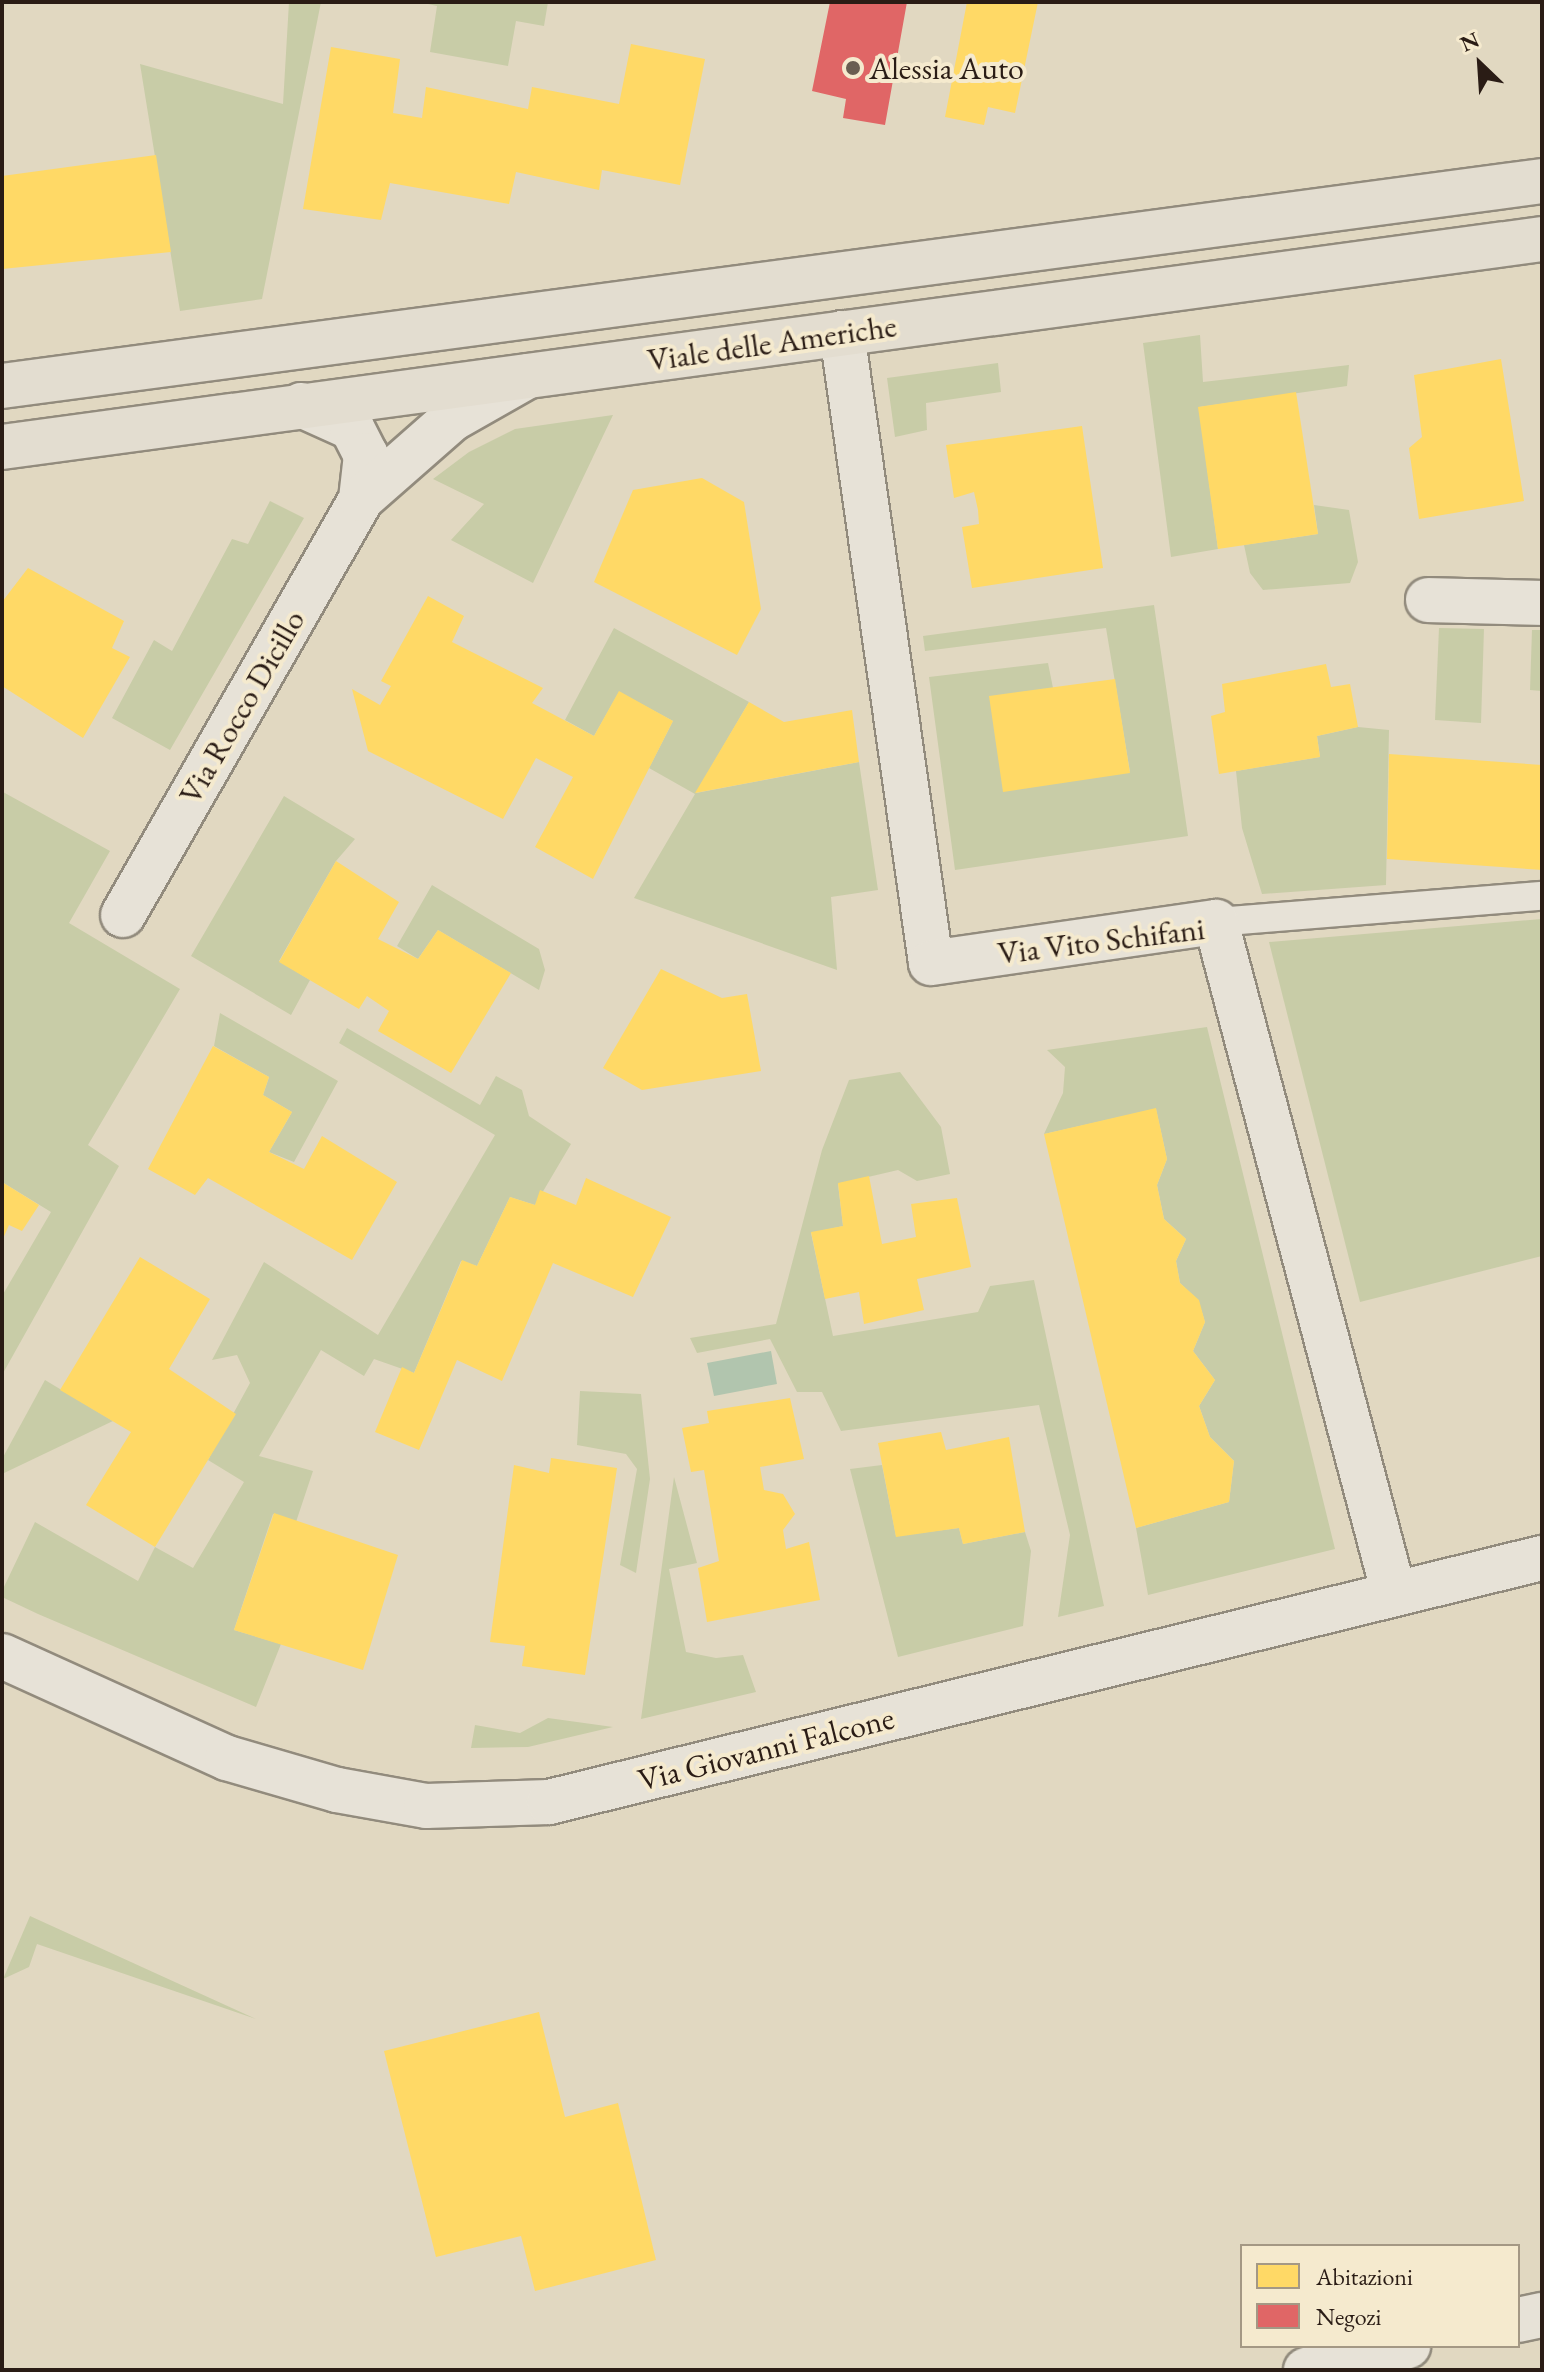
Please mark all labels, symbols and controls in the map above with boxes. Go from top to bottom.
north arrow [1440,24,1520,104]
text: N [1455,25,1484,59]
place label: Alessia Auto [869,49,1024,87]
marker: Alessia Auto [844,59,862,77]
street label: Viale delle Americhe [645,307,899,379]
street label: Via Rocco Dicillo [171,603,313,811]
street label: Via Vito Schifani [995,909,1207,973]
street label: Via Giovanni Falcone [634,1699,898,1799]
legend [1240,2244,1520,2348]
text: Abitazioni [1316,2261,1413,2292]
text: Negozi [1316,2301,1381,2332]

